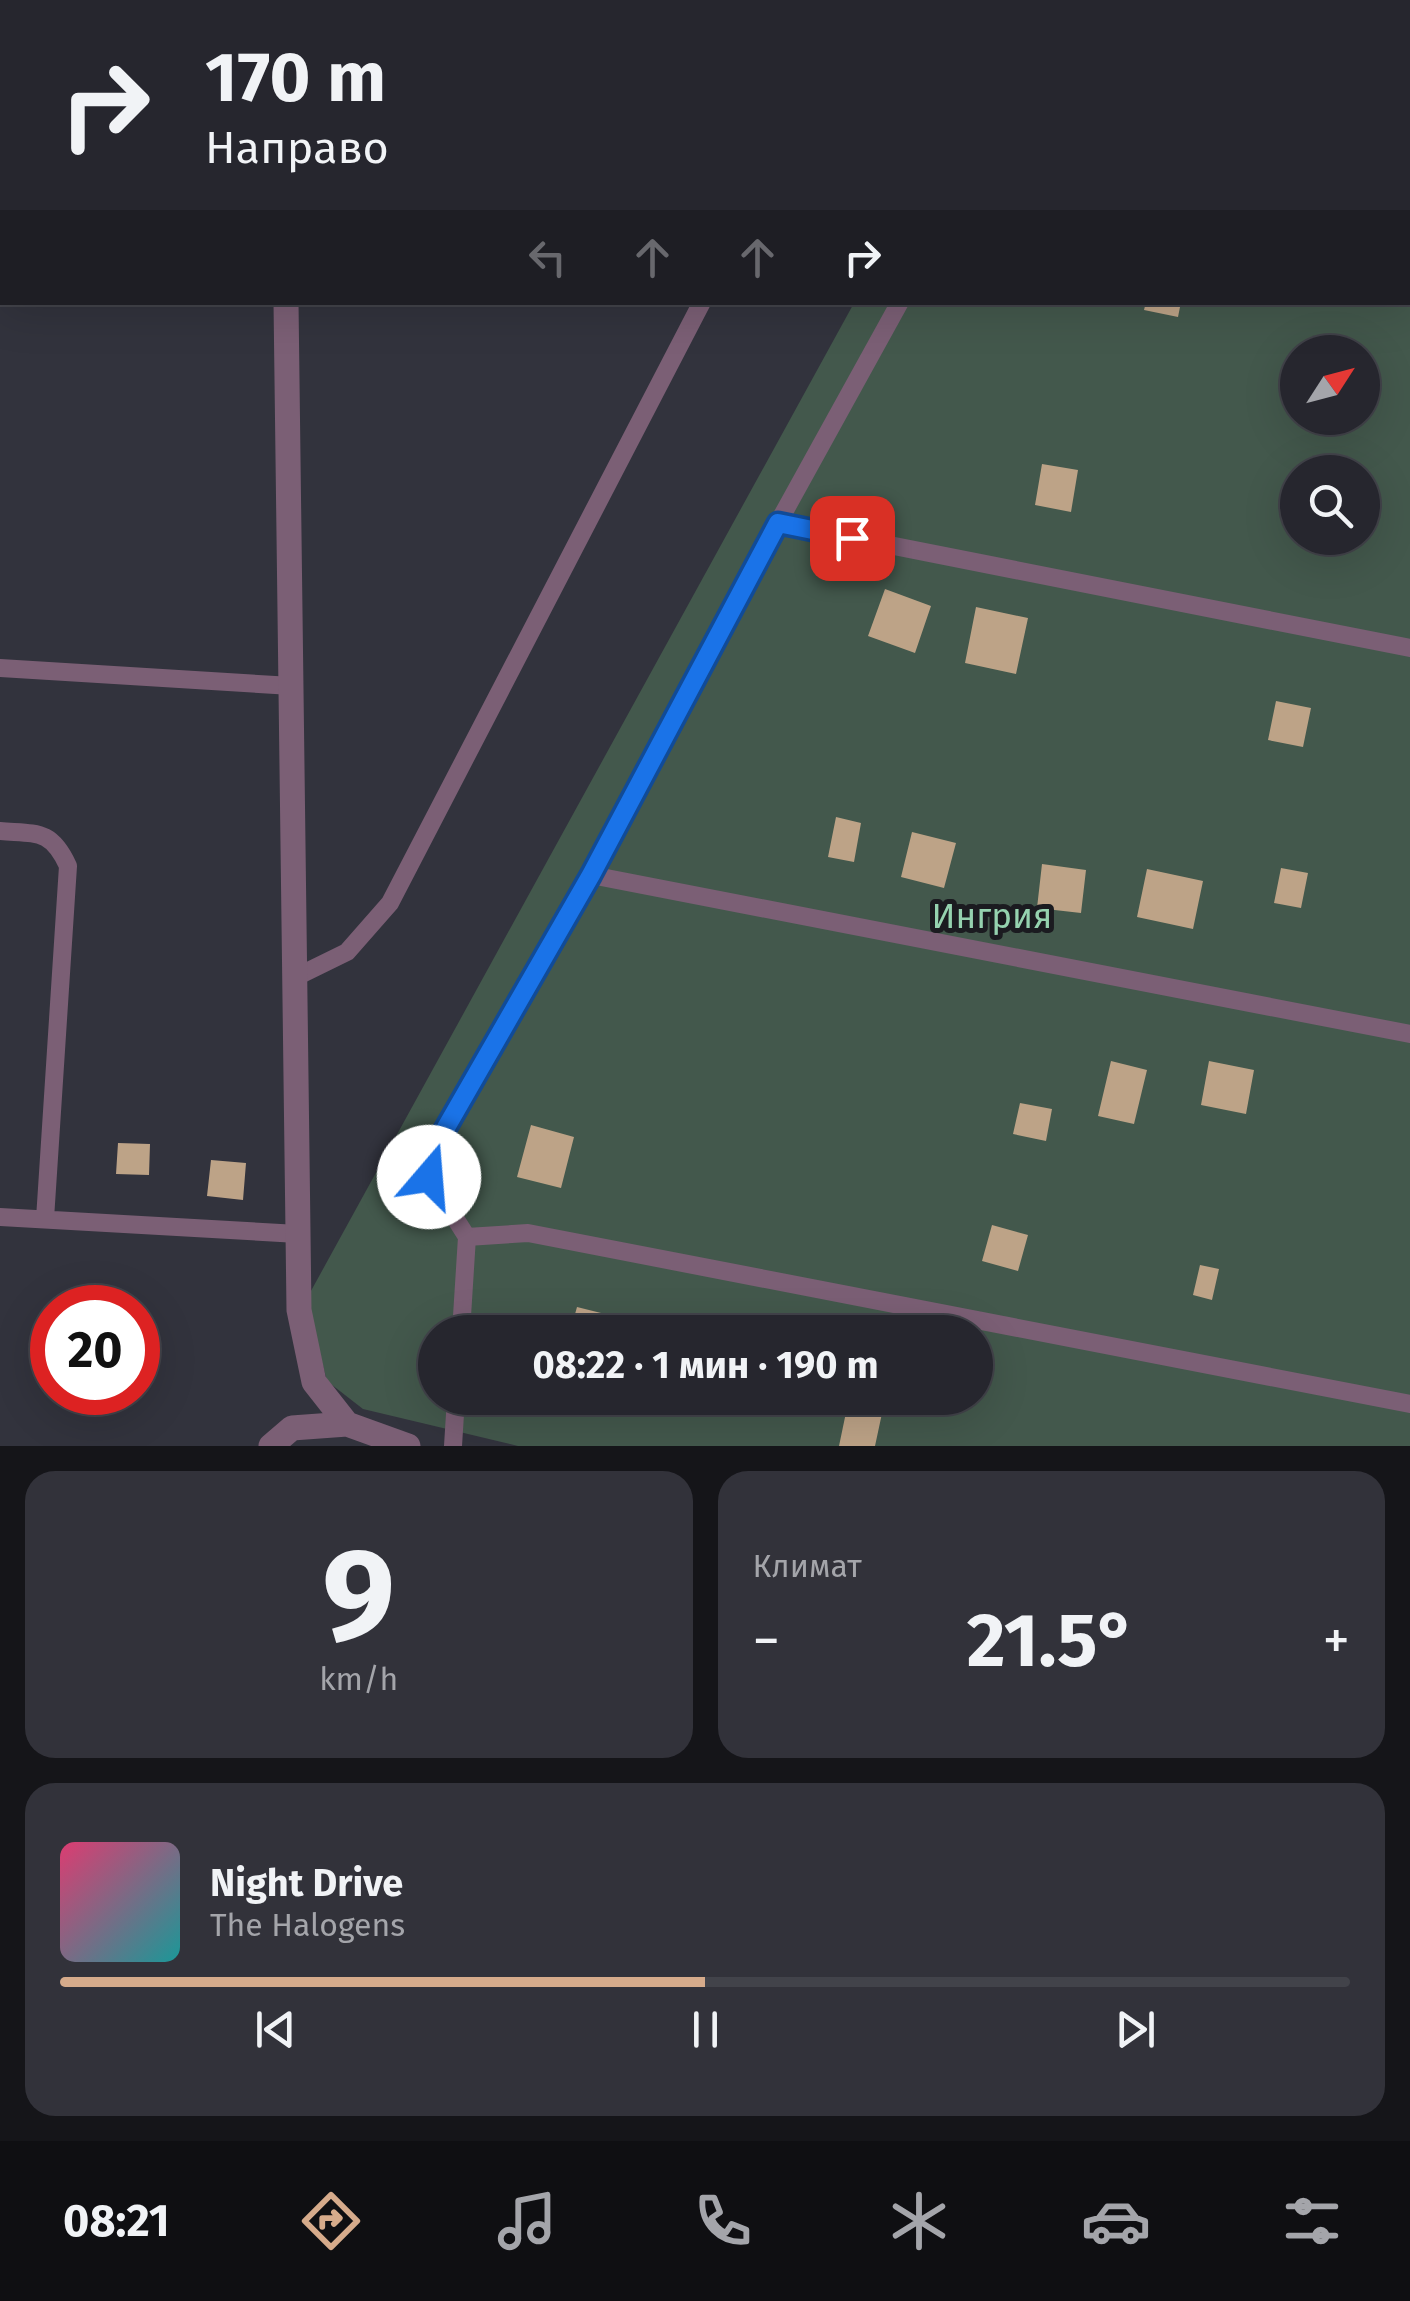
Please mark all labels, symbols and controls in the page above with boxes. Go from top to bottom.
text: 170 m [205,36,386,120]
icon: right [40,40,170,170]
text: Направо [205,121,389,175]
icon: left [520,230,575,285]
icon: ahead [625,230,680,285]
icon: ahead [730,230,785,285]
icon: right [835,230,890,285]
north arrow [1280,335,1380,435]
map controls [1280,335,1380,555]
button: search [1280,455,1380,555]
pin [810,496,895,581]
icon: arrive [825,511,880,566]
park label: Ингрия [932,895,1052,937]
position arrow [377,1125,481,1229]
speed limit sign: 20 [30,1285,160,1415]
text: 08:22 · 1 мин · 190 m [532,1342,879,1388]
text: 9 [322,1517,395,1673]
text: Климат [753,1547,862,1585]
text: 21.5° [967,1596,1136,1686]
text: − [753,1608,780,1674]
text: + [1323,1608,1350,1674]
text: km/h [319,1660,398,1698]
text: Night Drive [210,1860,403,1906]
text: The Halogens [210,1906,405,1944]
icon: previous [248,2002,303,2057]
icon: pause [678,2002,733,2057]
icon: next [1108,2002,1163,2057]
icon: directions [296,2186,366,2256]
icon: music [492,2186,562,2256]
icon: phone [688,2186,758,2256]
icon: climate [884,2186,954,2256]
icon: car [1081,2186,1151,2256]
icon: filters [1277,2186,1347,2256]
text: 08:21 [63,2194,170,2248]

